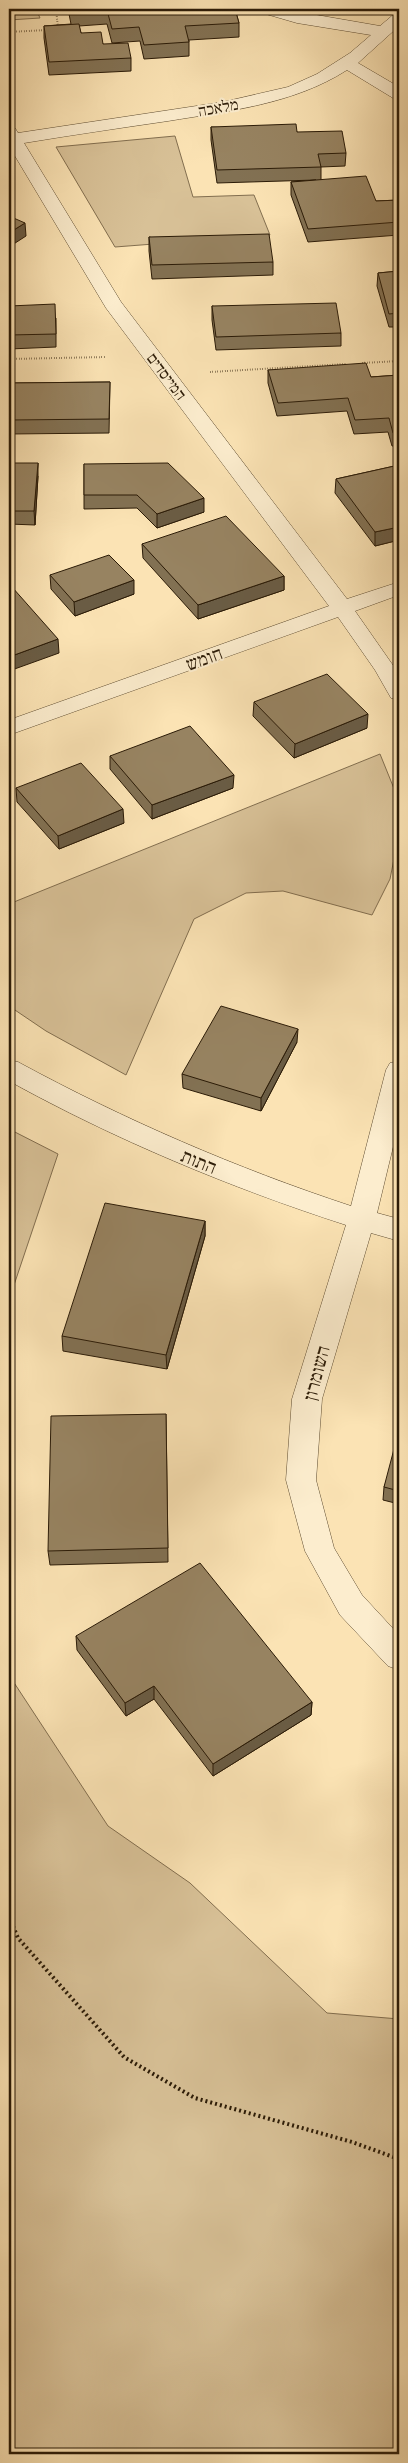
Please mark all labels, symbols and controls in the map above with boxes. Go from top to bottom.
street label: מלאכה [196,95,241,124]
street label: המייסדים [140,349,190,406]
street label: חומש [183,641,227,679]
street label: התות [176,1144,220,1183]
street label: השומרון [298,1343,339,1404]

